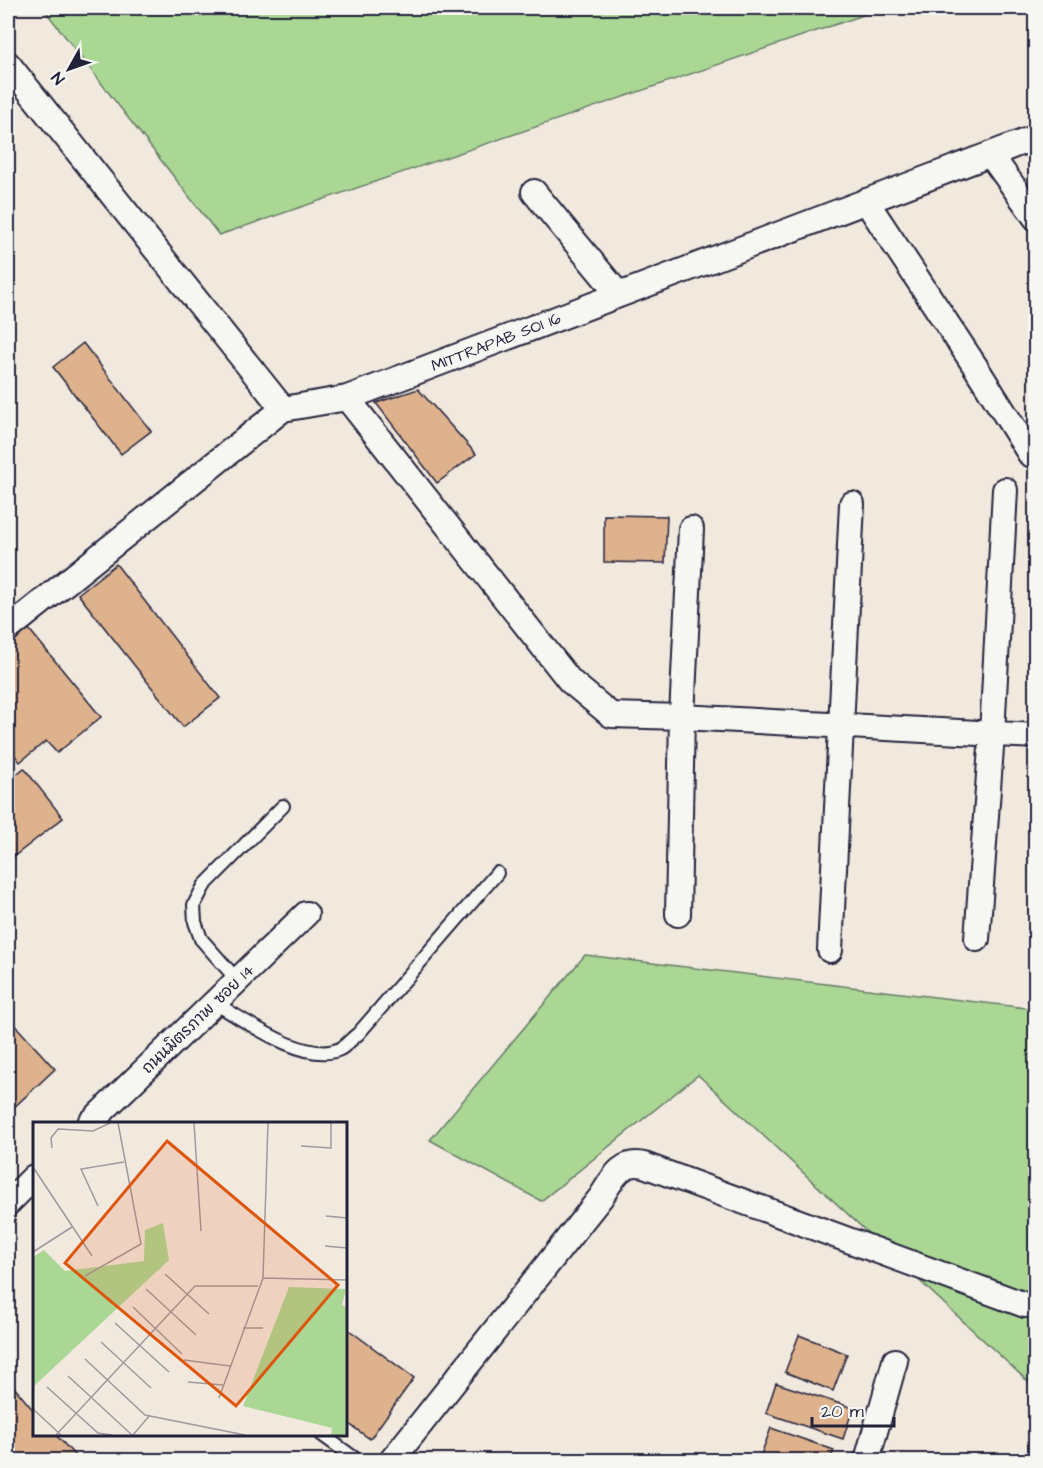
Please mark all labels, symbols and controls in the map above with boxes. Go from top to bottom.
north arrow [39,39,99,99]
text: N [47,67,70,89]
street label: MITTRAPAB SOI 16 [428,307,564,377]
street label: ถนนมิตรภาพ ซอย 14 [137,959,259,1079]
inset map [33,1122,346,1435]
scale bar [812,1390,894,1428]
text: 20 m [821,1399,864,1424]

